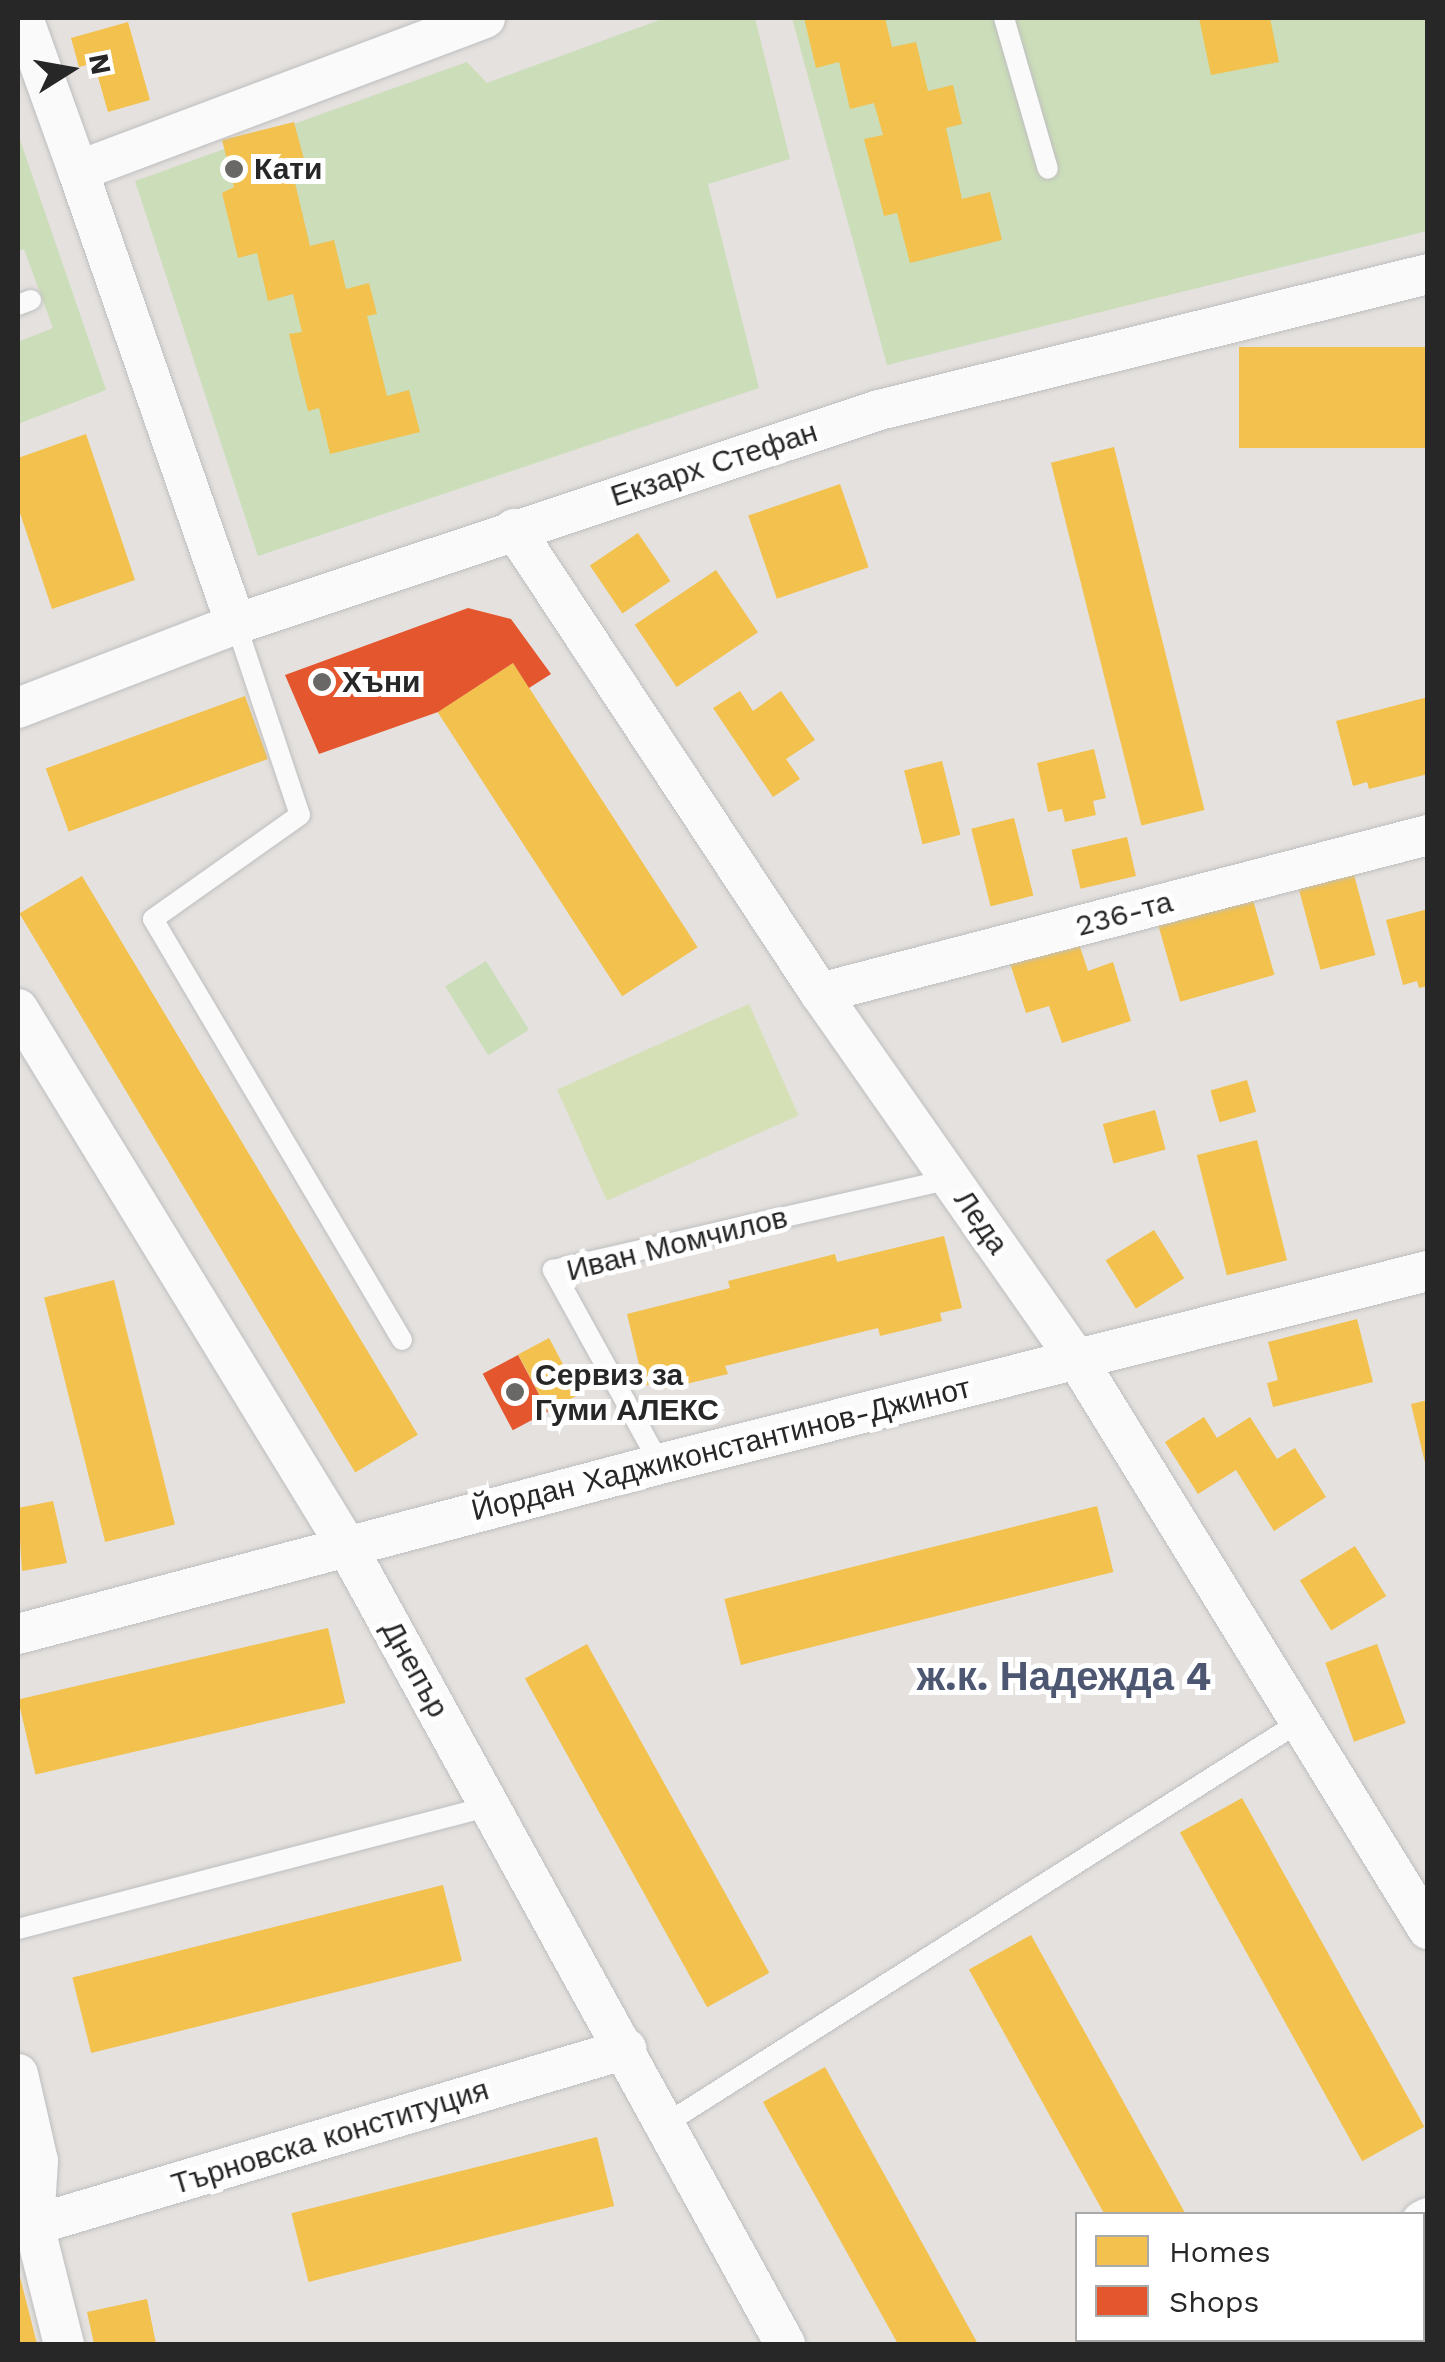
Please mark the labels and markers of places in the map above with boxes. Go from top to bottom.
place label: Кати [254,151,322,187]
marker: Кати [223,158,245,180]
place label: Хъни [342,664,420,700]
marker: Хъни [311,671,333,693]
place label: Сервиз за Гуми АЛЕКС [535,1357,719,1428]
marker: Сервиз за Гуми АЛЕКС [504,1381,526,1403]

